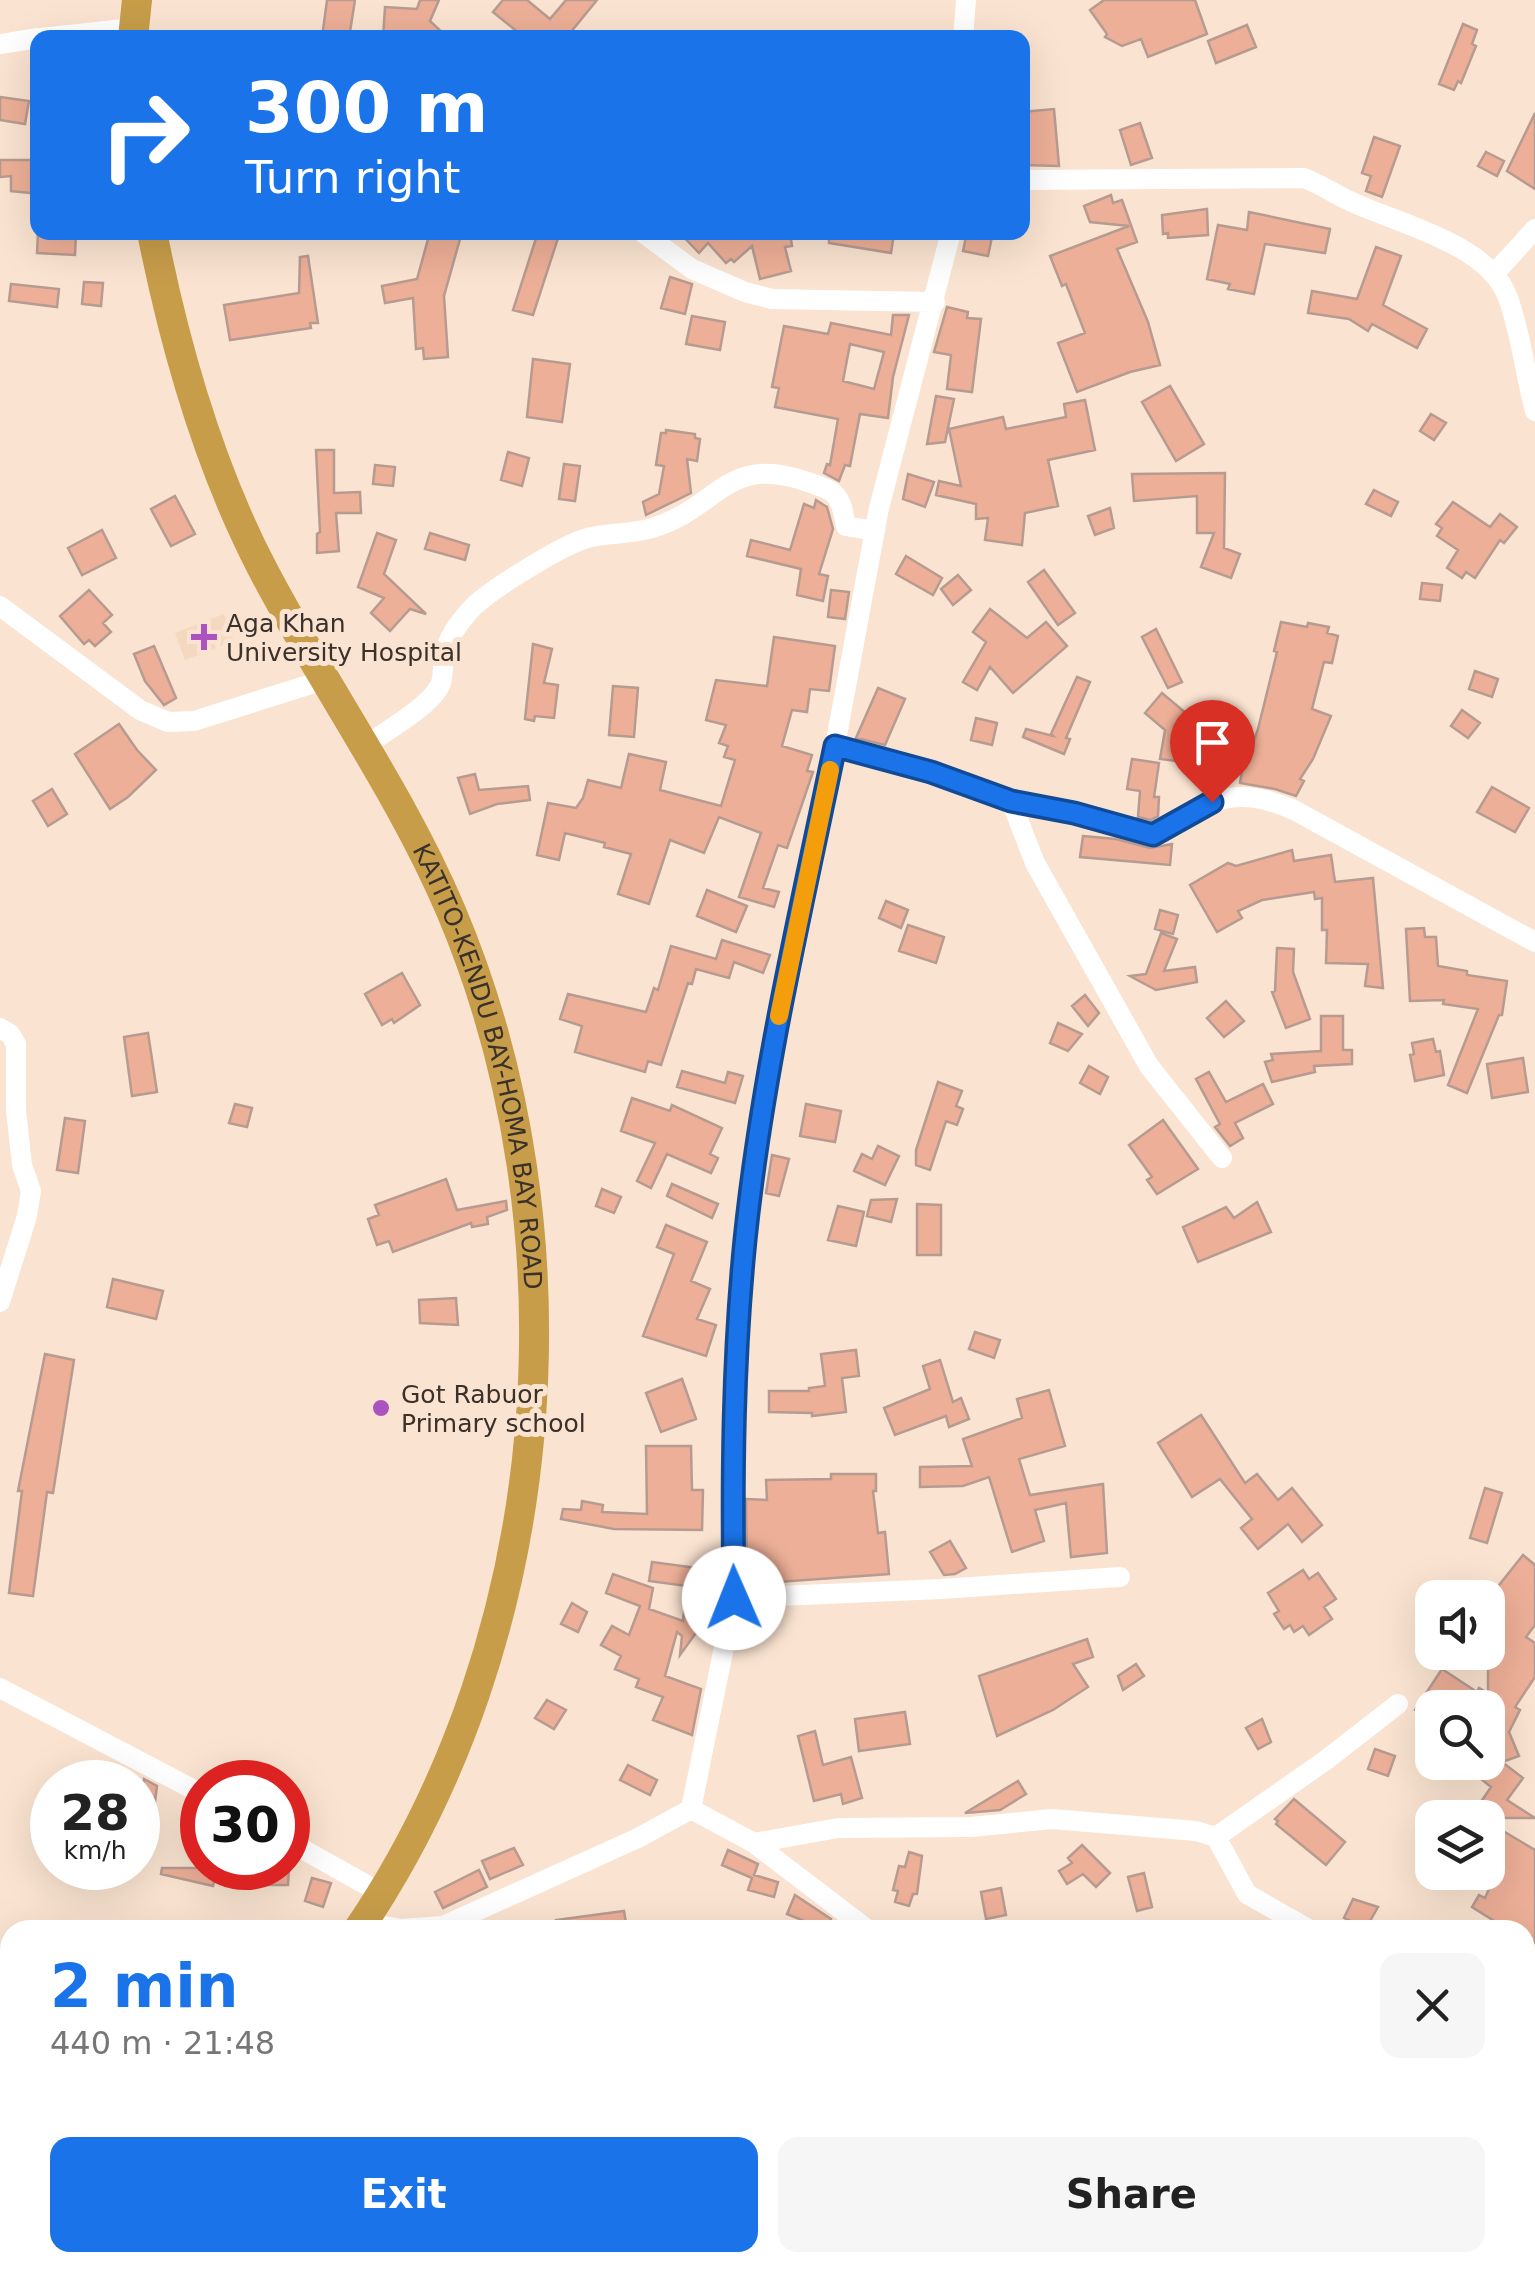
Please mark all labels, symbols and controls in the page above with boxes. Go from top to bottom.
text: 300 m [245,67,488,149]
icon: right [80,70,210,200]
text: Turn right [245,151,460,204]
place label: Aga Khan University Hospital [226,609,462,667]
marker: Aga Khan University Hospital [191,624,217,650]
pin [1170,700,1255,803]
icon: arrive [1185,715,1240,770]
street label: KATITO-KENDU BAY-HOMA BAY ROAD [407,839,548,1290]
place label: Got Rabuor Primary school [401,1380,586,1438]
marker: Got Rabuor Primary school [370,1397,392,1419]
position arrow [682,1546,786,1650]
map controls [1415,1580,1505,1890]
button: sound [1415,1580,1505,1670]
button: search [1415,1690,1505,1780]
speed limit sign: 30 [180,1760,310,1890]
text: 28 [60,1784,130,1842]
button: layers [1415,1800,1505,1890]
text: km/h [63,1836,127,1865]
text: 2 min [50,1951,238,2021]
button: close [1380,1953,1485,2058]
text: 440 m · 21:48 [50,2024,275,2062]
button: Exit [50,2137,758,2252]
button: Share [778,2137,1485,2252]

